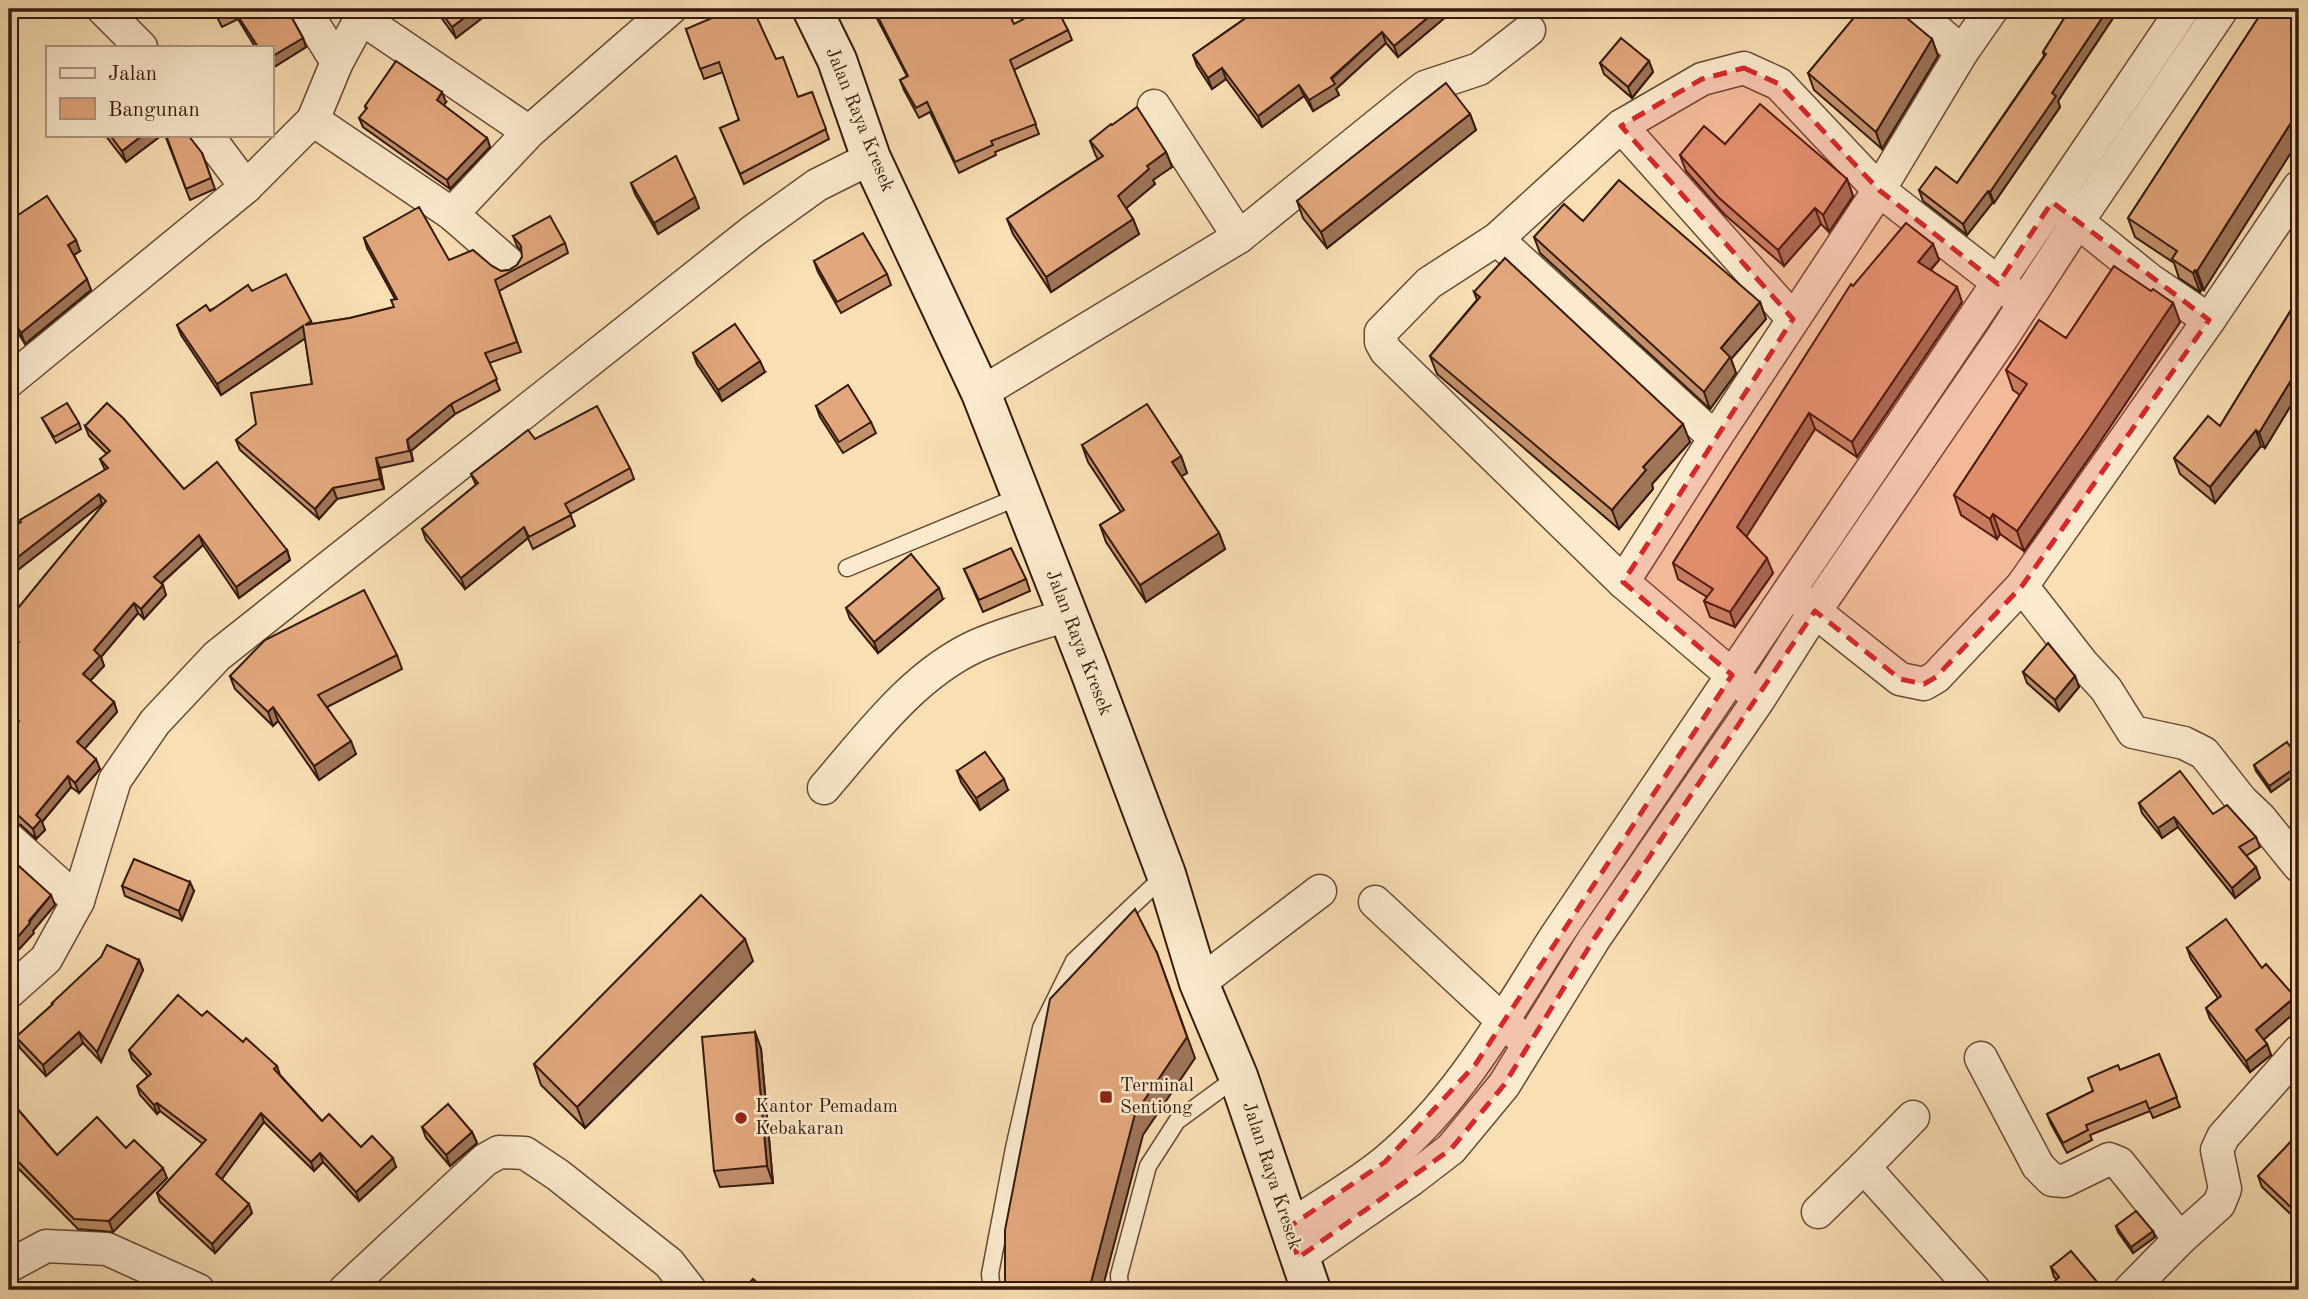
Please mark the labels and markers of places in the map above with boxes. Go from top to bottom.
place label: Terminal Sentiong [1120,1077,1194,1118]
marker: Terminal Sentiong [1098,1089,1114,1105]
place label: Kantor Pemadam Kebakaran [755,1098,898,1139]
marker: Kantor Pemadam Kebakaran [733,1110,749,1126]

